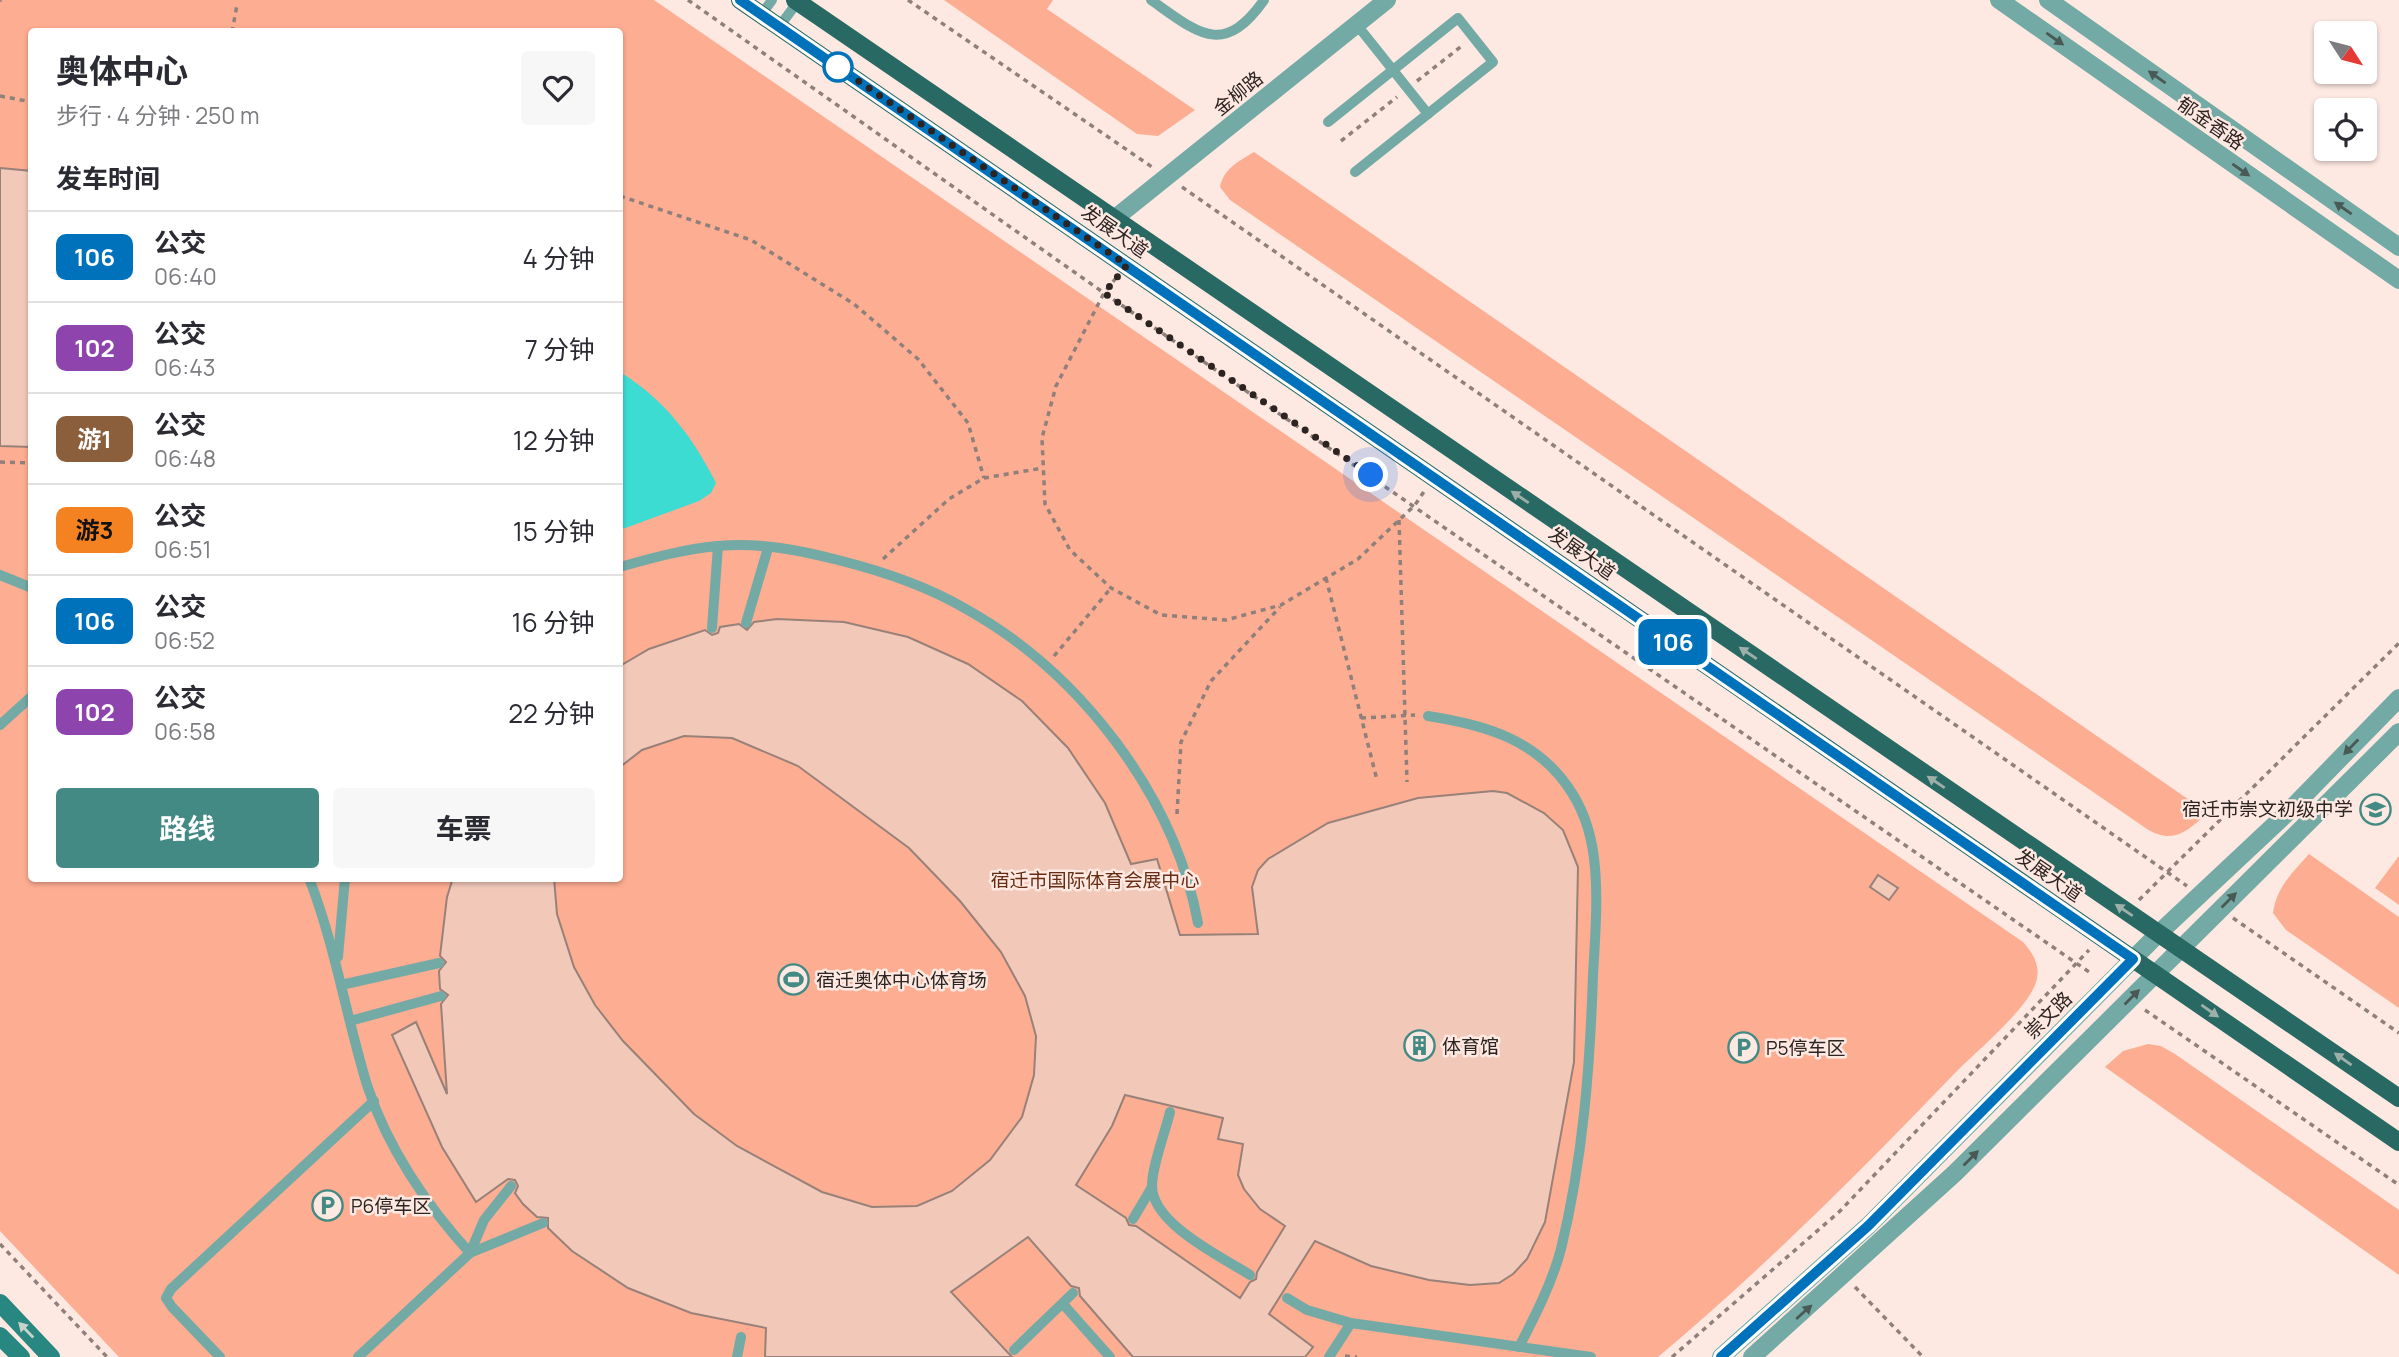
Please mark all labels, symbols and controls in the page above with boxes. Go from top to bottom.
north arrow [2314,21,2376,84]
map controls [2314,21,2377,161]
one-way arrow [2046,32,2064,46]
text: 奥体中心 [56,48,188,93]
button: heart [521,51,595,125]
unlabelled marker [823,52,853,82]
street label: 金柳路 [1208,65,1268,121]
one-way arrow [2148,70,2166,84]
street label: 郁金香路 [2172,91,2250,155]
button: locate [2314,98,2377,161]
text: 步行 · 4 分钟 · 250 m [56,99,260,131]
text: 发车时间 [56,160,160,196]
one-way arrow [2232,163,2250,177]
street label: 发展大道 [1076,199,1154,263]
one-way arrow [2334,201,2352,215]
text: 公交 [154,224,206,260]
text: 106 [74,240,115,273]
text: 4 分钟 [522,240,595,276]
text: 06:40 [154,260,217,292]
text: 公交 [154,315,206,351]
text: 102 [74,331,115,364]
text: 7 分钟 [525,331,595,367]
text: 06:43 [154,351,215,383]
text: 公交 [154,406,206,442]
text: 游1 [77,422,112,455]
text: 12 分钟 [513,422,595,458]
text: 06:48 [154,442,216,474]
your location [1353,457,1388,492]
one-way arrow [1511,490,1529,504]
text: 公交 [154,497,206,533]
text: 游3 [76,513,113,546]
text: 15 分钟 [513,513,595,549]
street label: 发展大道 [1543,521,1621,585]
text: 06:51 [154,533,211,565]
text: 公交 [154,588,206,624]
text: 106 [74,604,115,637]
text: 16 分钟 [512,604,595,640]
line badge: 106 [1633,619,1713,665]
text: 06:52 [154,624,215,656]
text: 106 [1652,625,1694,658]
one-way arrow [1739,646,1757,660]
text: 公交 [154,679,206,715]
text: 102 [74,695,115,728]
text: 22 分钟 [508,695,595,731]
text: 06:58 [154,715,216,747]
one-way arrow [2343,738,2360,755]
one-way arrow [1927,775,1945,789]
button: 路线 [56,788,319,868]
button: 车票 [333,788,595,868]
school or university icon: 宿迁市崇文初级中学 [2359,792,2393,826]
place label: 宿迁市崇文初级中学 [2182,796,2353,822]
street label: 发展大道 [2010,843,2088,907]
park label: 宿迁市国际体育会展中心 [990,867,1200,893]
one-way arrow [2221,891,2238,908]
one-way arrow [2114,904,2133,917]
sports icon: 宿迁奥体中心体育场 [776,963,810,997]
place label: 宿迁奥体中心体育场 [816,967,987,993]
street label: 崇文路 [2019,986,2077,1044]
one-way arrow [2123,989,2139,1006]
one-way arrow [2201,1004,2219,1018]
building icon: 体育馆 [1402,1029,1436,1063]
parking icon: P5停车区 [1726,1031,1760,1065]
place label: 体育馆 [1442,1033,1499,1059]
place label: P5停车区 [1766,1035,1845,1061]
one-way arrow [2334,1052,2352,1066]
one-way arrow [1962,1149,1979,1166]
parking icon: P6停车区 [311,1189,345,1223]
place label: P6停车区 [351,1193,431,1219]
one-way arrow [1795,1305,1812,1320]
one-way arrow [18,1322,34,1339]

